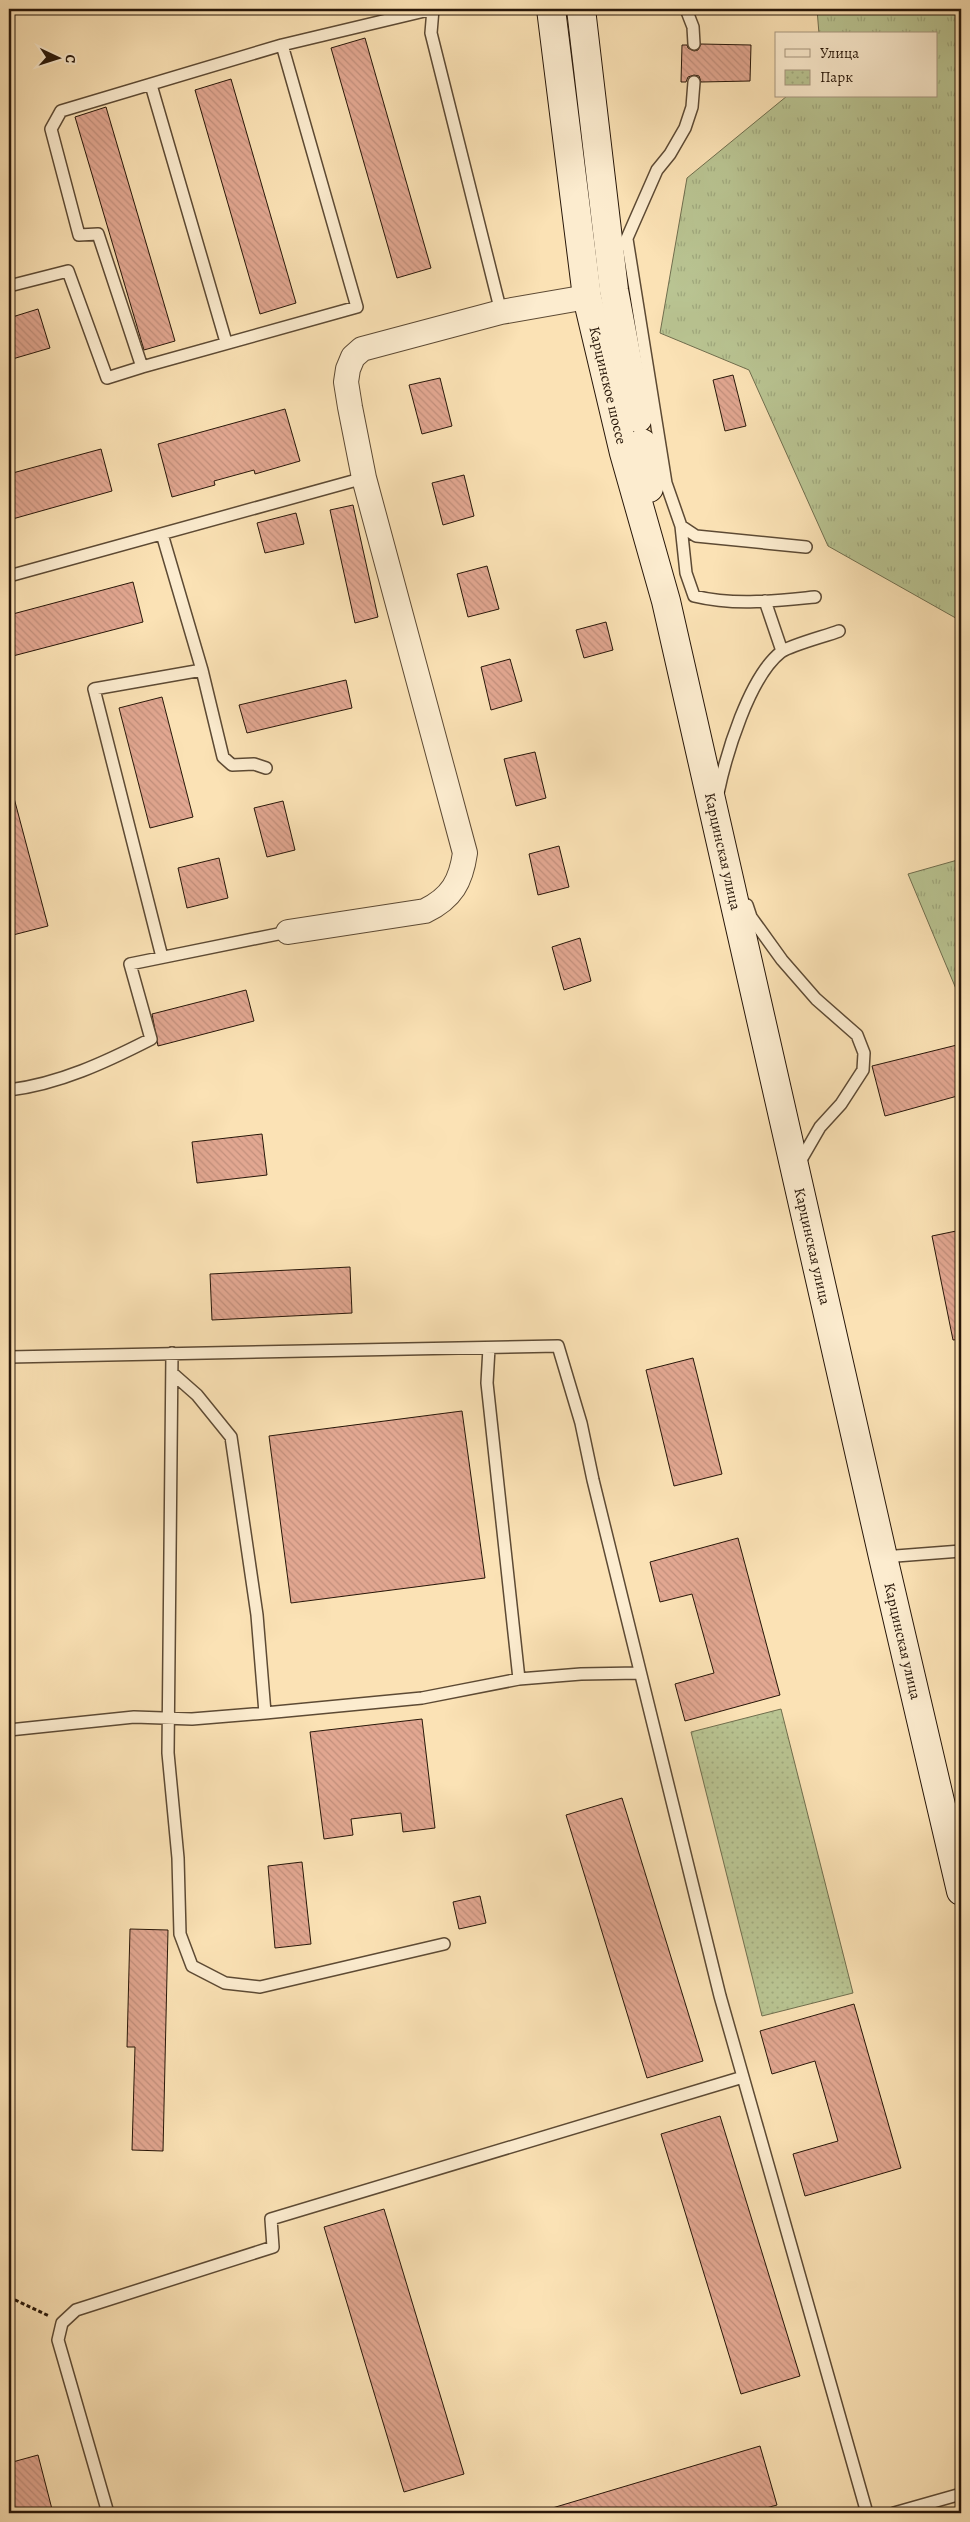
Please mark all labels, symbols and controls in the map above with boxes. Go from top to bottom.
north arrow [32,32,82,82]
legend [775,32,938,98]
text: Улица [820,43,859,63]
text: С [61,54,80,64]
text: Парк [820,67,853,87]
street label: Карцинское шоссе [584,324,632,447]
street label: Карцинская улица [700,791,746,912]
street label: Карцинская улица [789,1186,835,1307]
street label: Карцинская улица [879,1581,926,1702]

